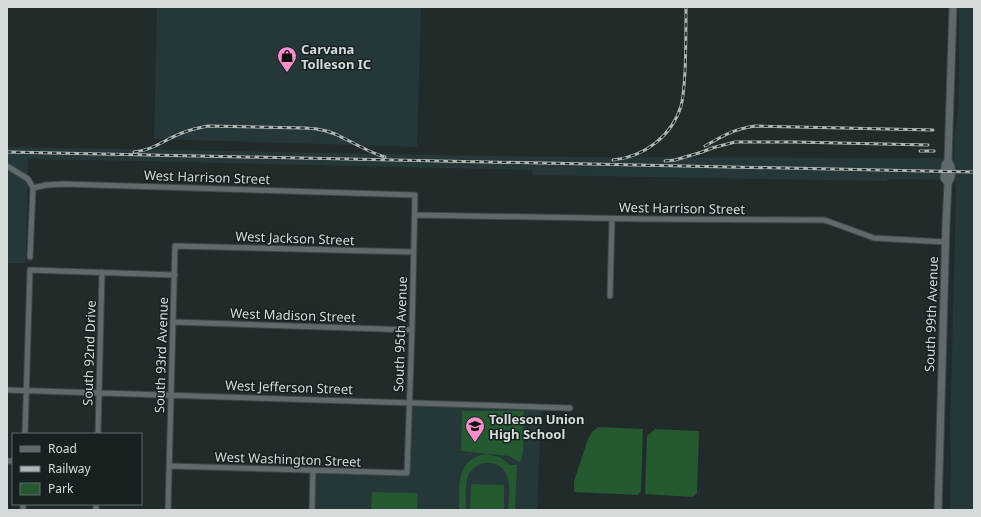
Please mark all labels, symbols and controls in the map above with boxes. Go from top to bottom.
place label: Carvana Tolleson IC [301,40,371,73]
shop icon: Carvana Tolleson IC [276,45,298,73]
street label: West Harrison Street [144,166,271,188]
street label: West Harrison Street [619,198,746,218]
street label: West Jackson Street [235,227,355,249]
street label: South 99th Avenue [920,256,942,372]
street label: South 95th Avenue [389,276,411,392]
street label: South 93rd Avenue [150,297,172,413]
street label: South 92nd Drive [78,300,100,406]
street label: West Madison Street [230,304,356,326]
street label: West Jefferson Street [225,376,353,398]
place label: Tolleson Union High School [489,410,584,443]
school or university icon: Tolleson Union High School [464,415,486,443]
legend [12,433,142,505]
text: Road [48,440,77,457]
street label: West Washington Street [214,447,362,471]
text: Railway [48,460,92,477]
text: Park [48,480,74,497]

